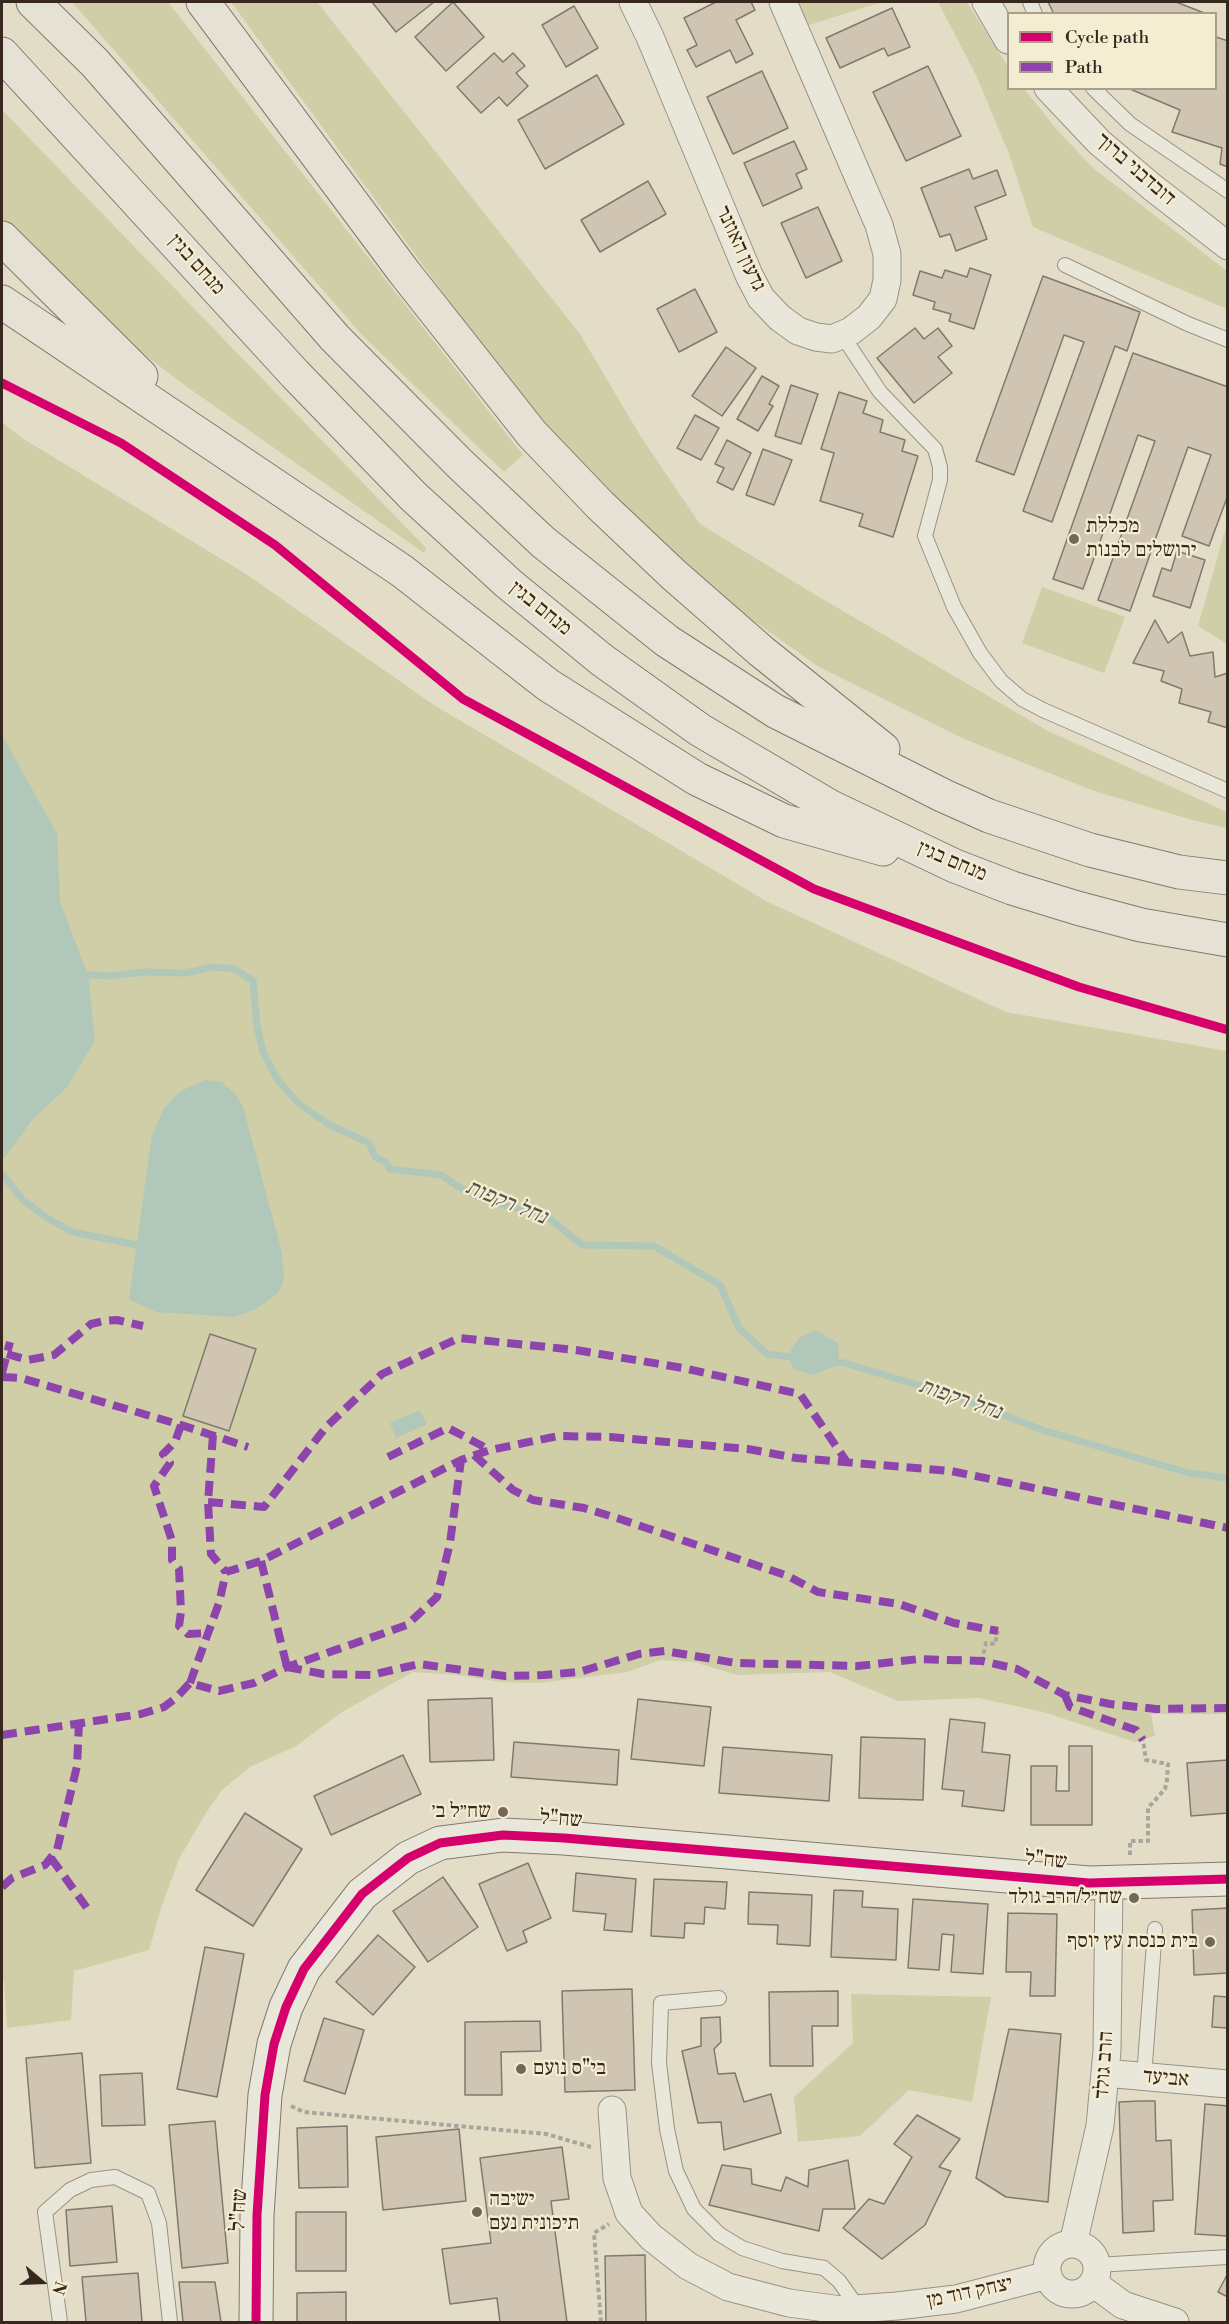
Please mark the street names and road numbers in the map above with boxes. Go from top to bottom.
street label: דובדבני ברוך [1090,128,1180,212]
street label: גדעון האוזנר [709,202,771,296]
street label: מנחם בגין [162,229,230,301]
street label: מנחם בגין [504,576,576,642]
street label: מנחם בגין [913,836,991,888]
street label: שח"ל [539,1806,583,1834]
street label: שח"ל [1024,1847,1068,1875]
street label: הרב גולד [1090,2030,1120,2100]
street label: אביעד [1142,2064,1190,2094]
street label: שח"ל [226,2188,254,2232]
street label: יצחק דוד מן [925,2272,1015,2314]

